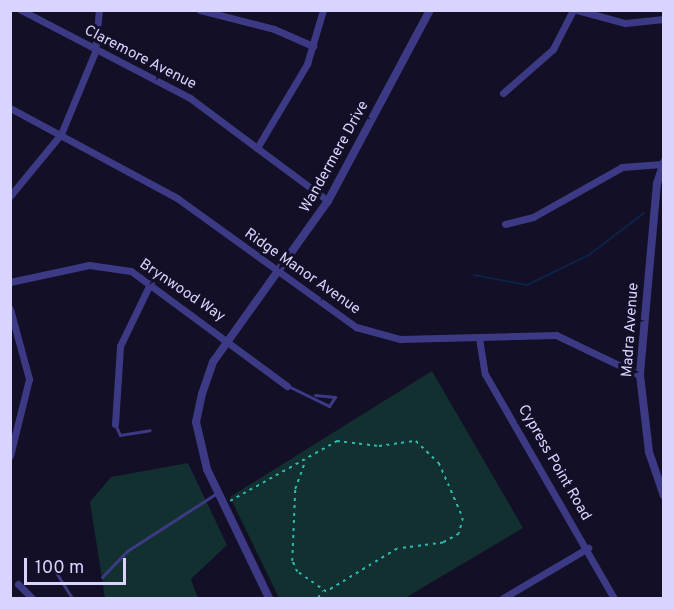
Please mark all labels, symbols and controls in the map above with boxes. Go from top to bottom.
street label: Claremore Avenue [81,22,199,94]
street label: Wandermere Drive [297,98,373,216]
street label: Ridge Manor Avenue [240,225,364,319]
street label: Brynwood Way [136,256,228,326]
street label: Madra Avenue [619,282,643,378]
street label: Cypress Point Road [513,402,595,524]
scale bar [27,546,129,584]
text: 100 m [35,557,84,580]

